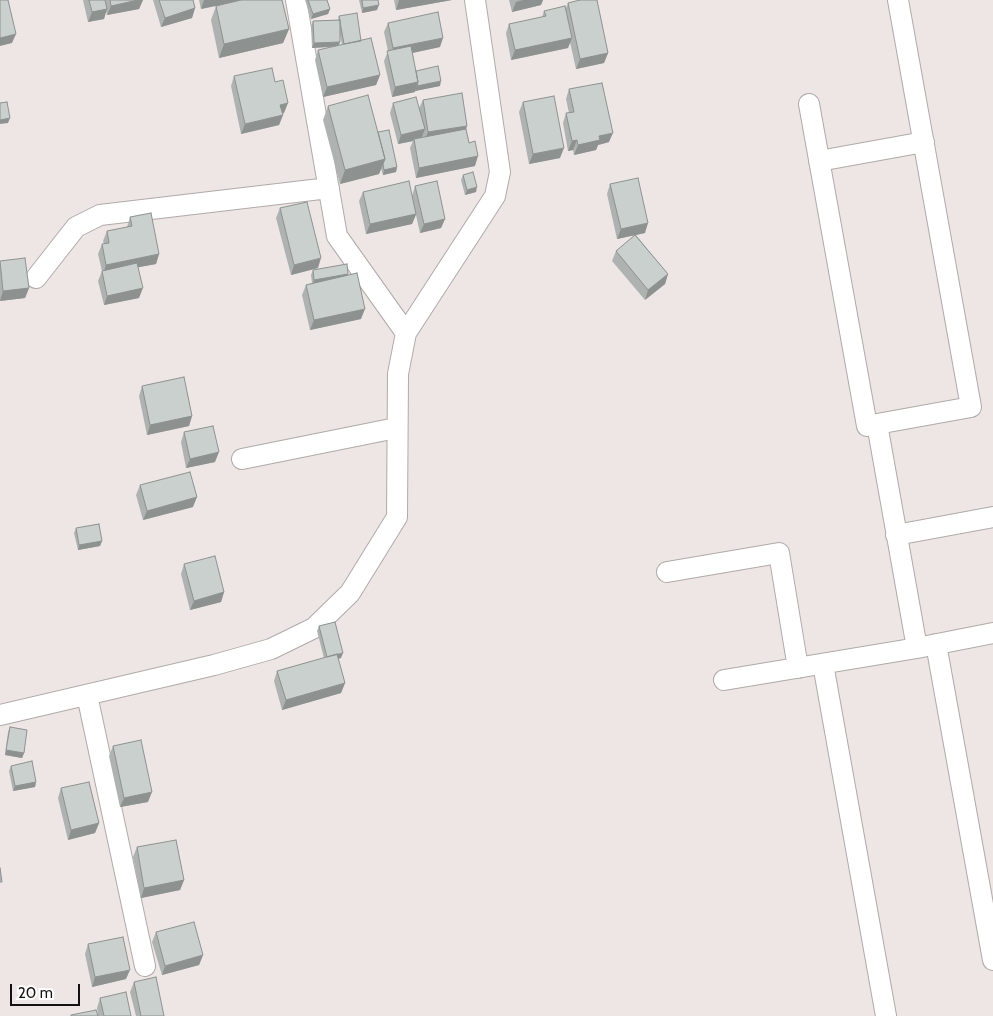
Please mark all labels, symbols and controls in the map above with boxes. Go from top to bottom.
scale bar [12,974,82,1006]
text: 20 m [18,984,53,1002]

